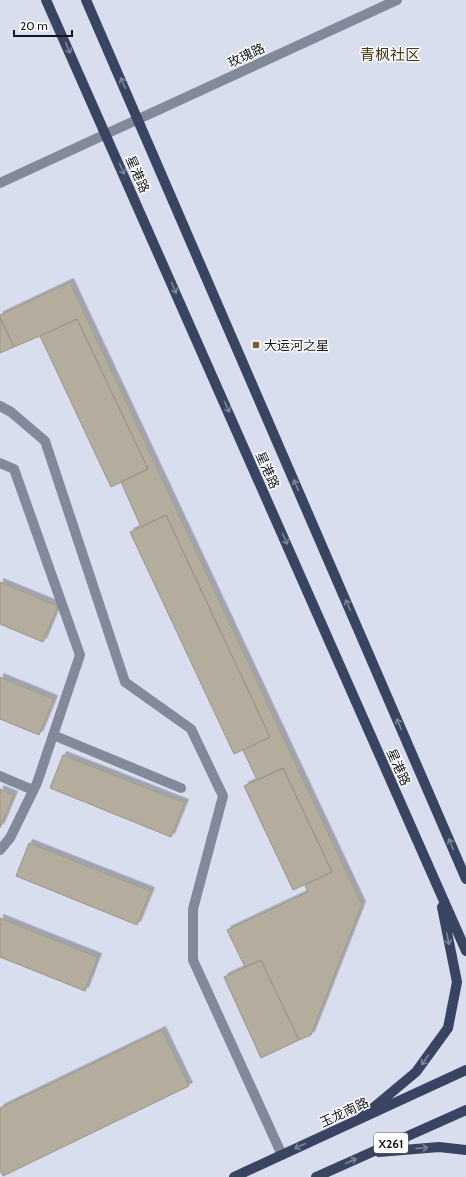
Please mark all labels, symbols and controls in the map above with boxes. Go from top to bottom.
scale bar [14,12,72,38]
text: 20 m [20,18,48,33]
street label: 玫瑰路 [225,40,267,70]
one-way arrow [65,42,72,54]
district label: 青枫社区 [360,46,420,64]
one-way arrow [118,77,126,89]
street label: 星港路 [123,153,153,195]
one-way arrow [119,163,126,175]
one-way arrow [171,282,178,294]
place label: 大运河之星 [264,337,329,353]
marker: 大运河之星 [251,340,261,350]
one-way arrow [223,401,231,413]
street label: 星港路 [253,449,283,491]
one-way arrow [292,480,299,492]
one-way arrow [281,533,289,545]
one-way arrow [343,599,351,611]
one-way arrow [395,719,402,731]
street label: 星港路 [384,746,414,788]
one-way arrow [446,838,454,850]
one-way arrow [445,932,453,945]
one-way arrow [421,1054,429,1065]
street label: 玉龙南路 [317,1094,371,1130]
road number: X261 [374,1133,408,1153]
one-way arrow [294,1143,306,1151]
one-way arrow [415,1144,428,1152]
one-way arrow [345,1157,357,1164]

